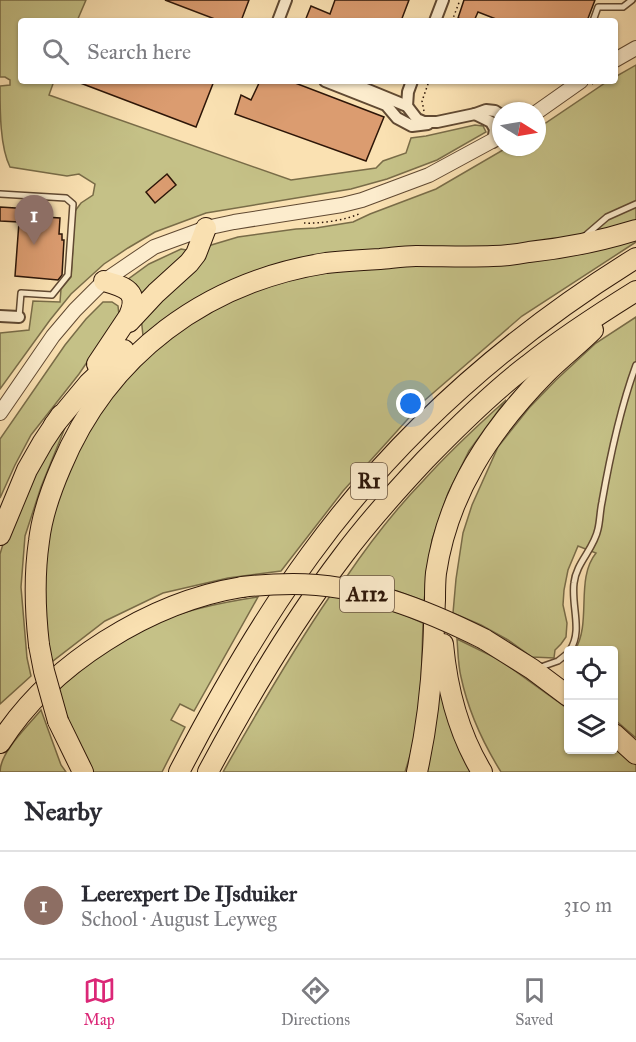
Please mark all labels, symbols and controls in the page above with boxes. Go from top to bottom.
search box [18,18,618,84]
icon: search [39,35,72,68]
text: Search here [87,38,191,65]
north arrow [492,102,546,156]
pin: 1 [15,196,54,245]
your location [396,389,425,418]
road number: R1 [351,463,387,499]
road number: A112 [340,576,394,612]
map controls [564,646,618,754]
button: locate [564,646,618,700]
button: layers [564,700,618,754]
text: Nearby [24,795,102,827]
text: Leerexpert De IJsduiker [81,880,297,907]
text: 1 [40,893,47,917]
text: 310 m [563,893,612,917]
text: School · August Leyweg [81,907,276,931]
tab: Map [83,974,116,1029]
tab: Directions [281,974,350,1029]
tab: Saved [515,974,553,1029]

